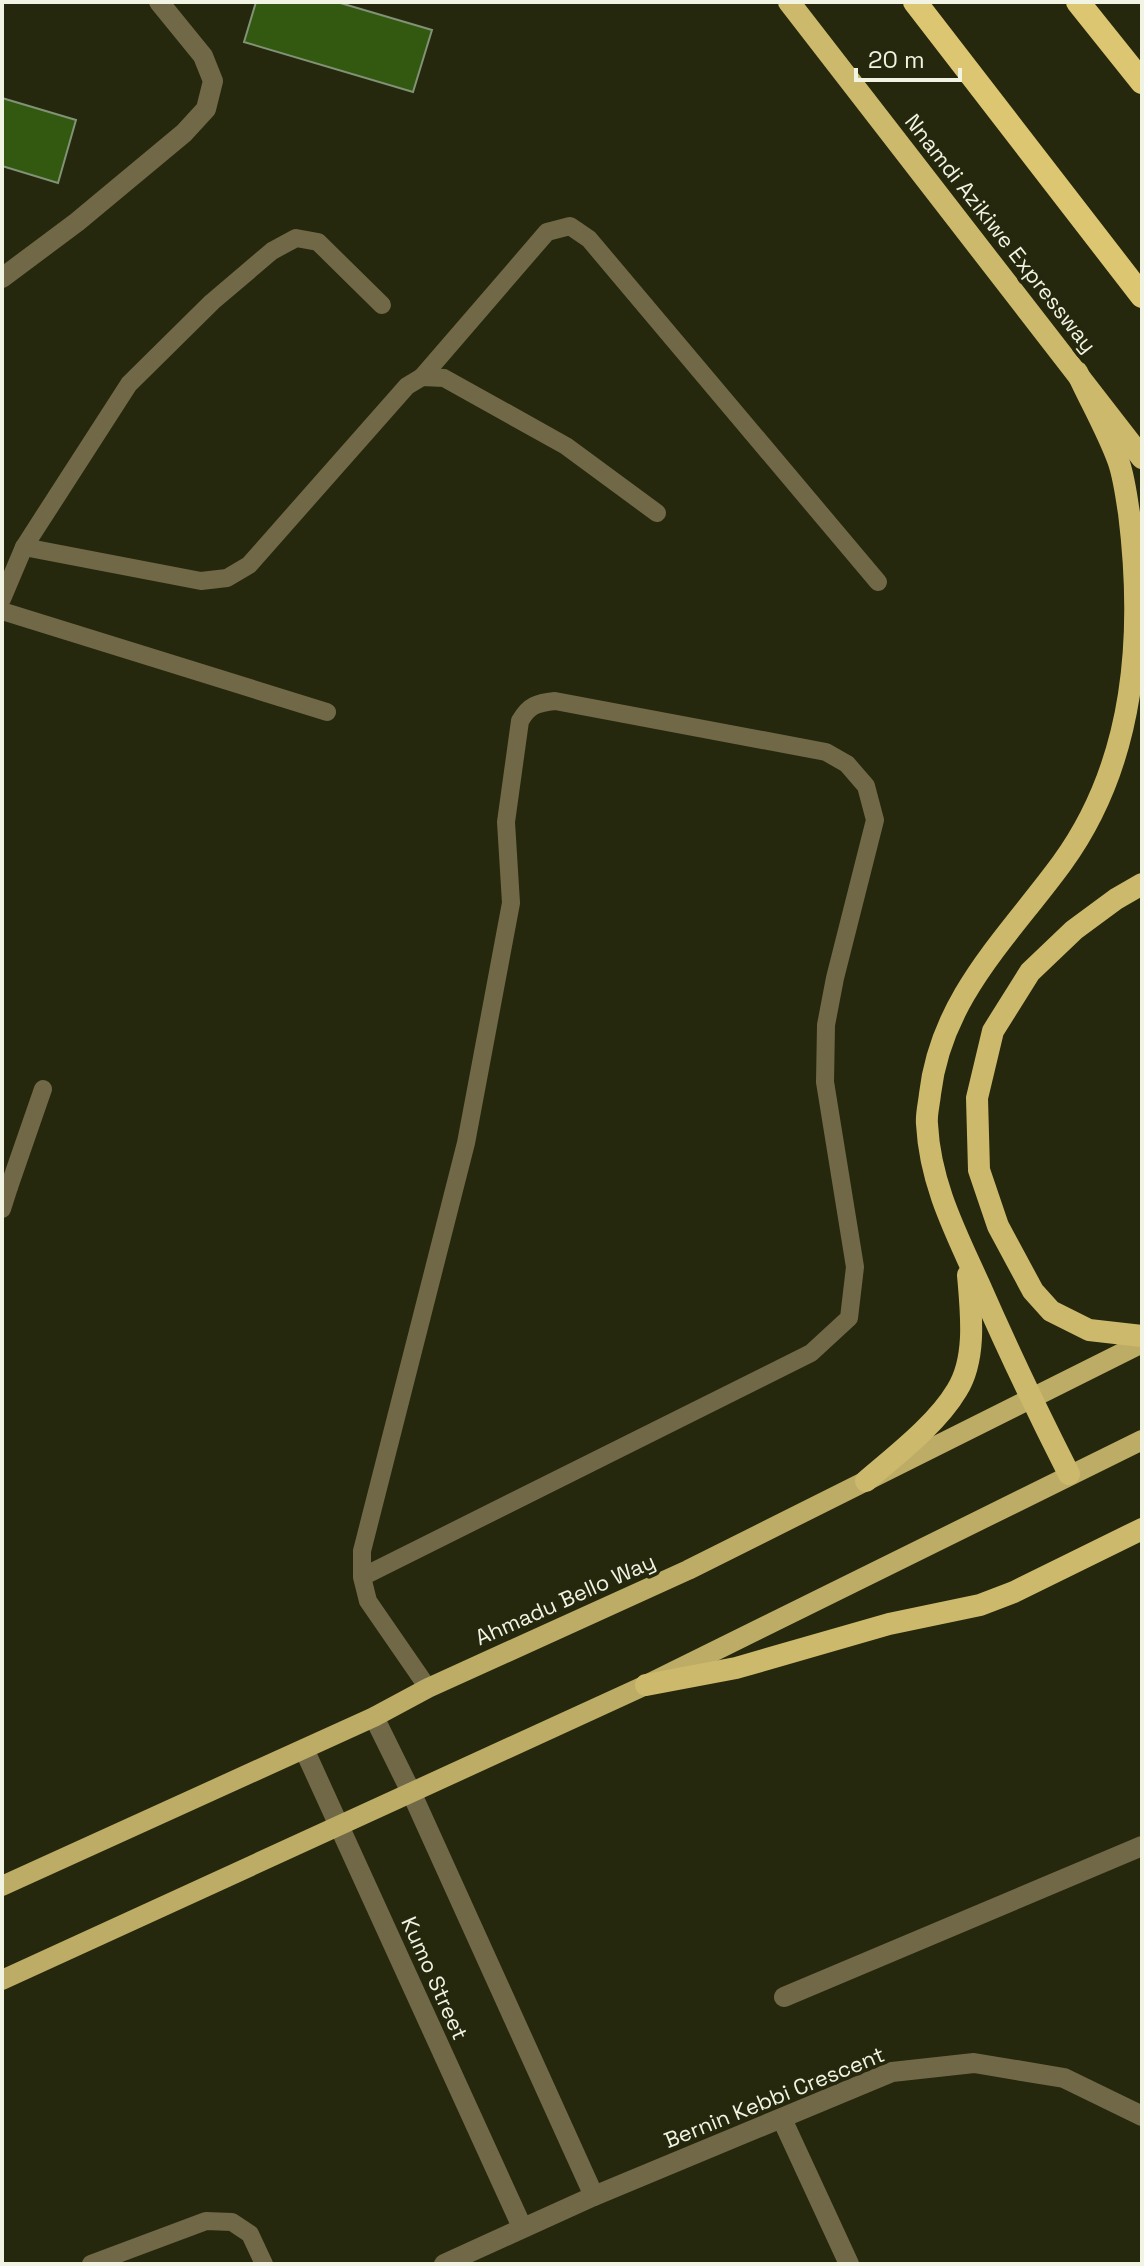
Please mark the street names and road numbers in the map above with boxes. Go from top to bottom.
street label: Nnamdi Azikiwe Expressway [899,108,1103,358]
street label: Ahmadu Bello Way [471,1547,659,1651]
street label: Kumo Street [395,1912,475,2044]
street label: Bernin Kebbi Crescent [660,2040,888,2154]

